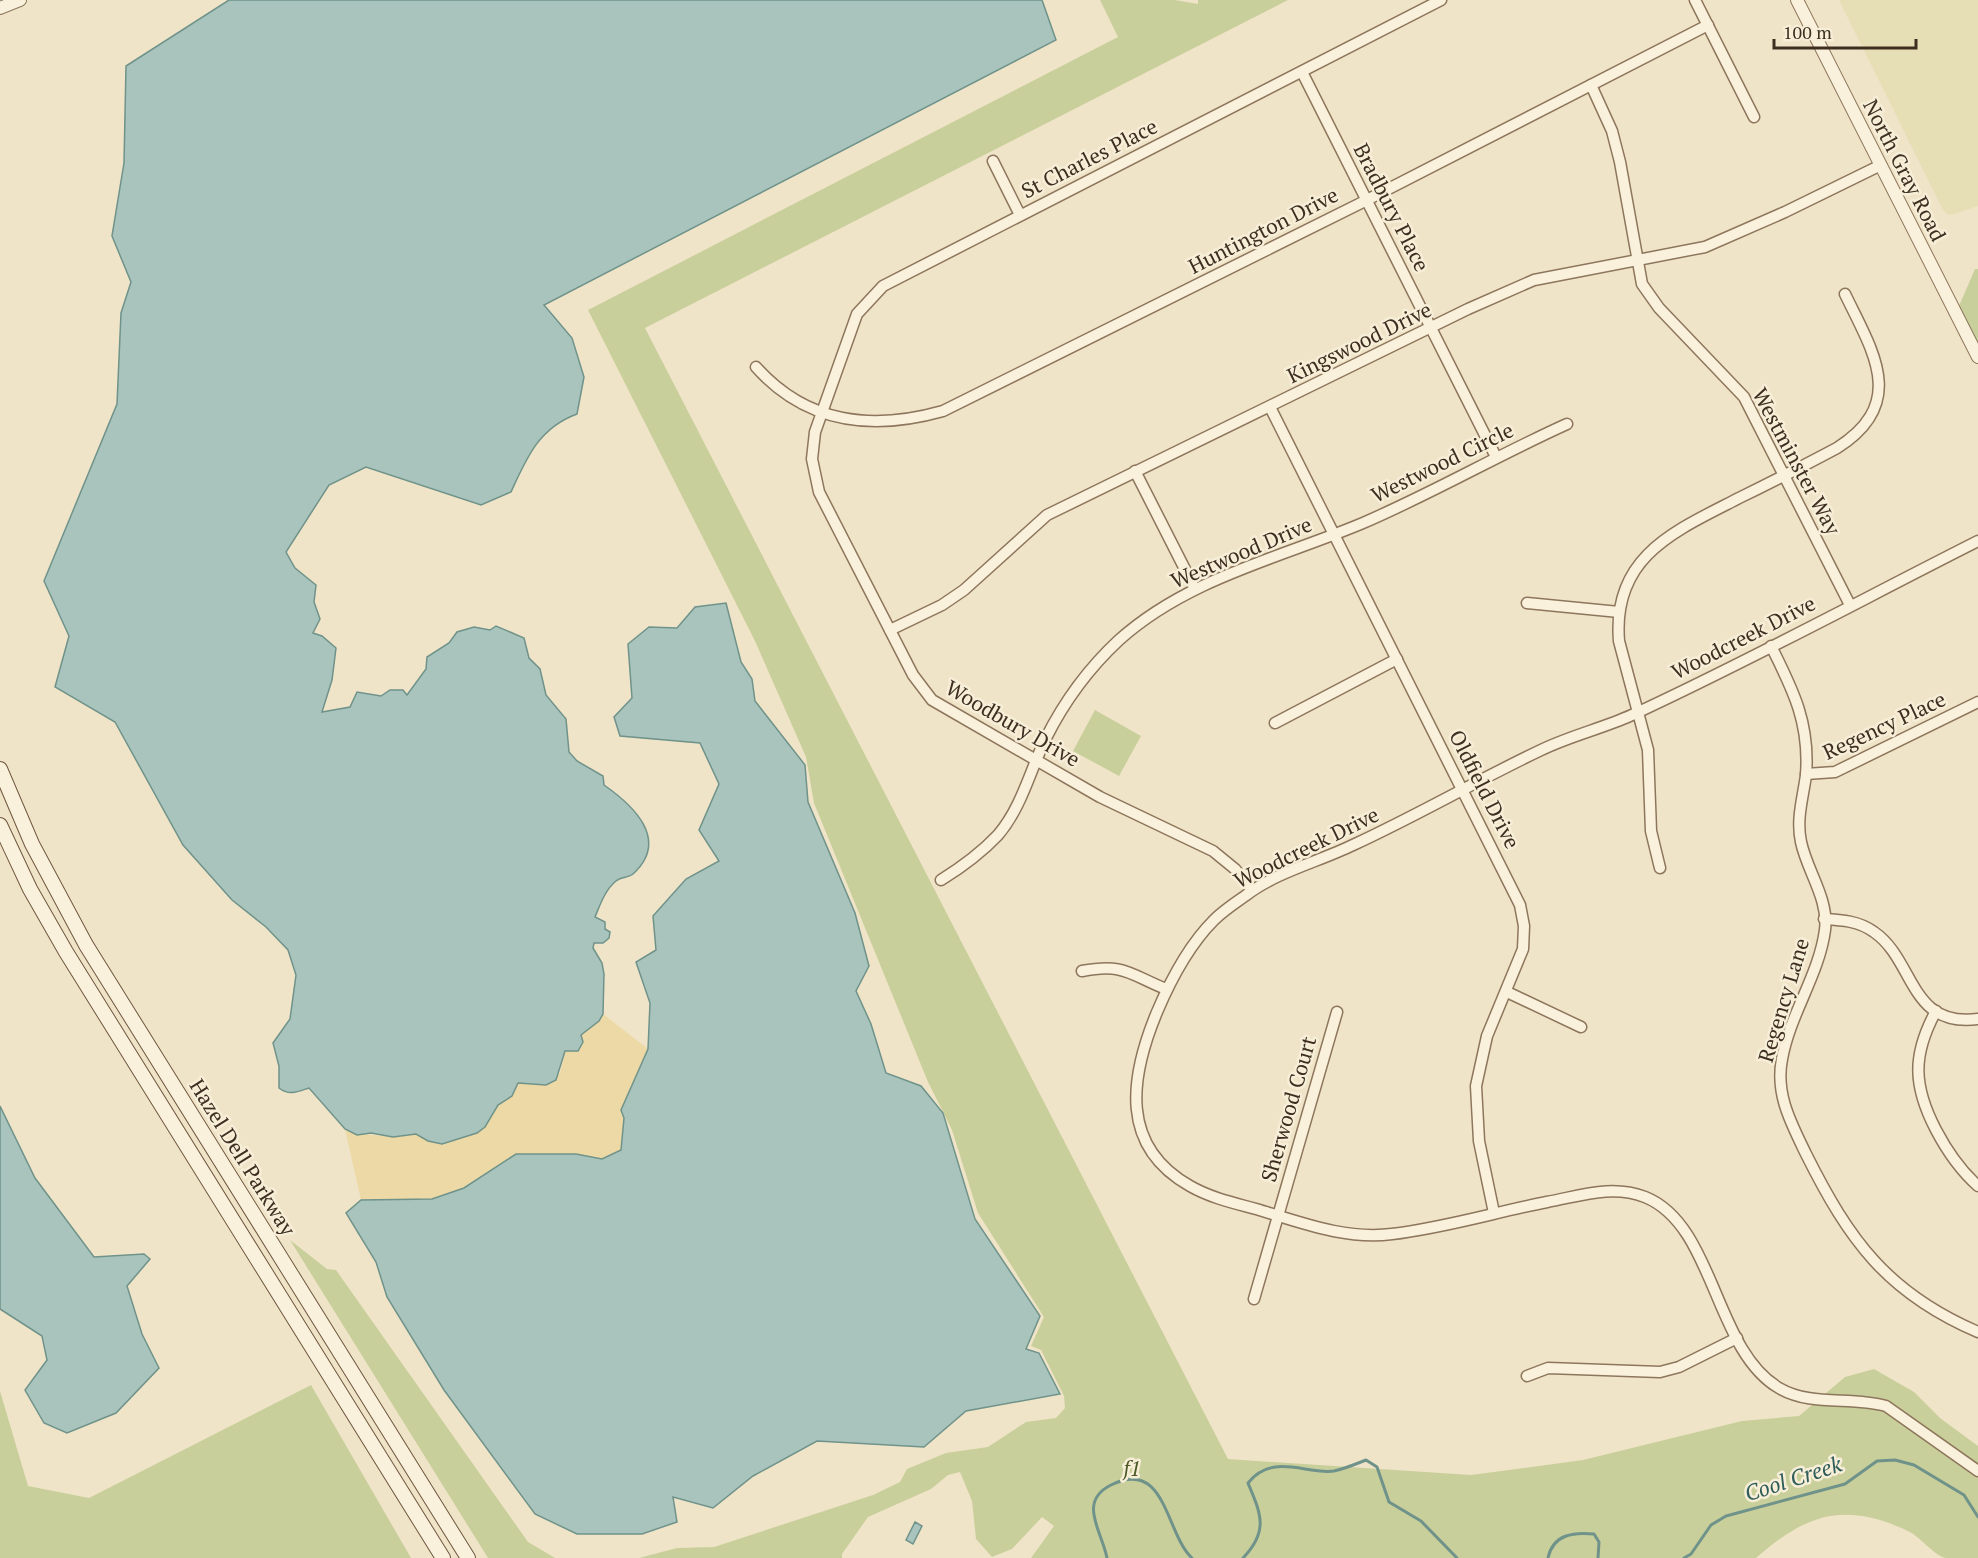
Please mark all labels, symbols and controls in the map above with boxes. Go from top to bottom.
scale bar [1774,12,1916,50]
text: 100 m [1783,20,1832,44]
street label: North Gray Road [1857,94,1953,246]
street label: St Charles Place [1016,112,1162,204]
street label: Bradbury Place [1348,138,1436,276]
street label: Huntington Drive [1183,180,1343,280]
street label: Kingswood Drive [1282,295,1436,389]
street label: Westminster Way [1746,383,1848,540]
street label: Westwood Circle [1366,415,1518,509]
street label: Westwood Drive [1166,510,1316,594]
street label: Woodcreek Drive [1666,589,1820,685]
street label: Woodbury Drive [941,673,1085,773]
street label: Regency Place [1818,684,1950,766]
street label: Oldfield Drive [1443,725,1527,853]
street label: Woodcreek Drive [1229,800,1383,894]
street label: Regency Lane [1751,935,1815,1065]
street label: Sherwood Court [1254,1033,1322,1185]
street label: Hazel Dell Parkway [184,1073,303,1241]
water label: Cool Creek [1741,1449,1846,1507]
park label: f1 [1121,1454,1141,1482]

